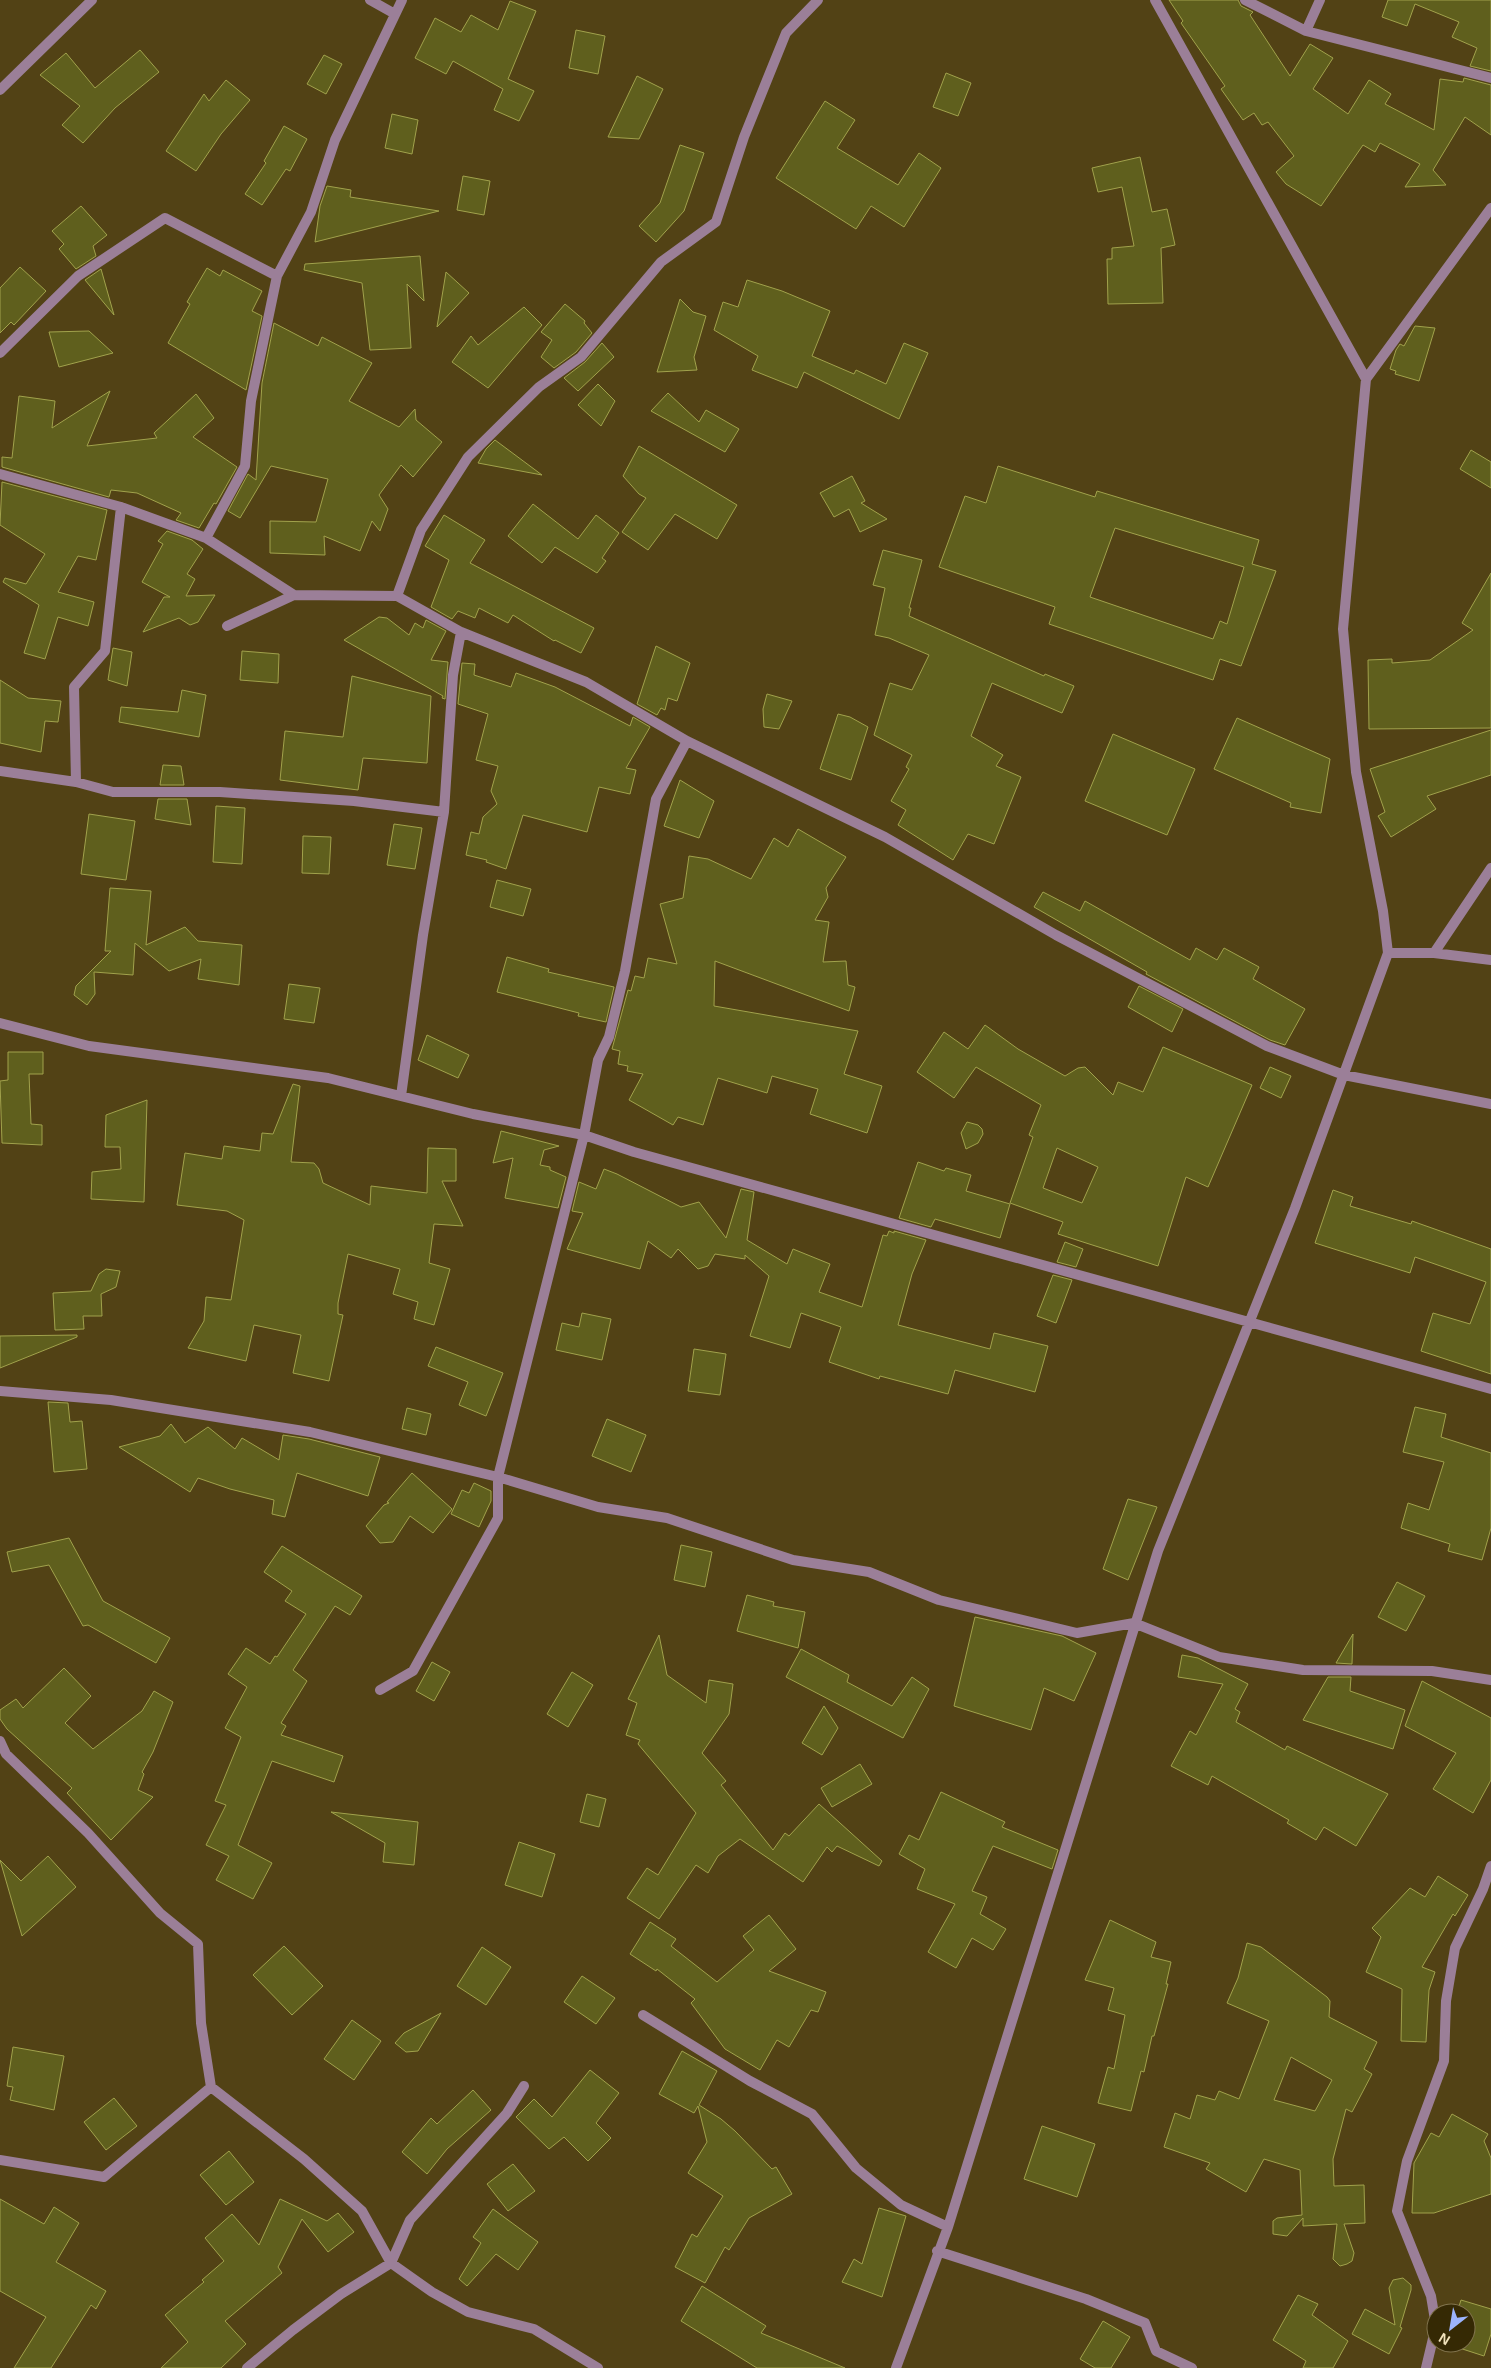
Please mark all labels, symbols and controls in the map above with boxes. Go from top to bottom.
north arrow [1426,2303,1476,2353]
text: N [1436,2330,1453,2349]

